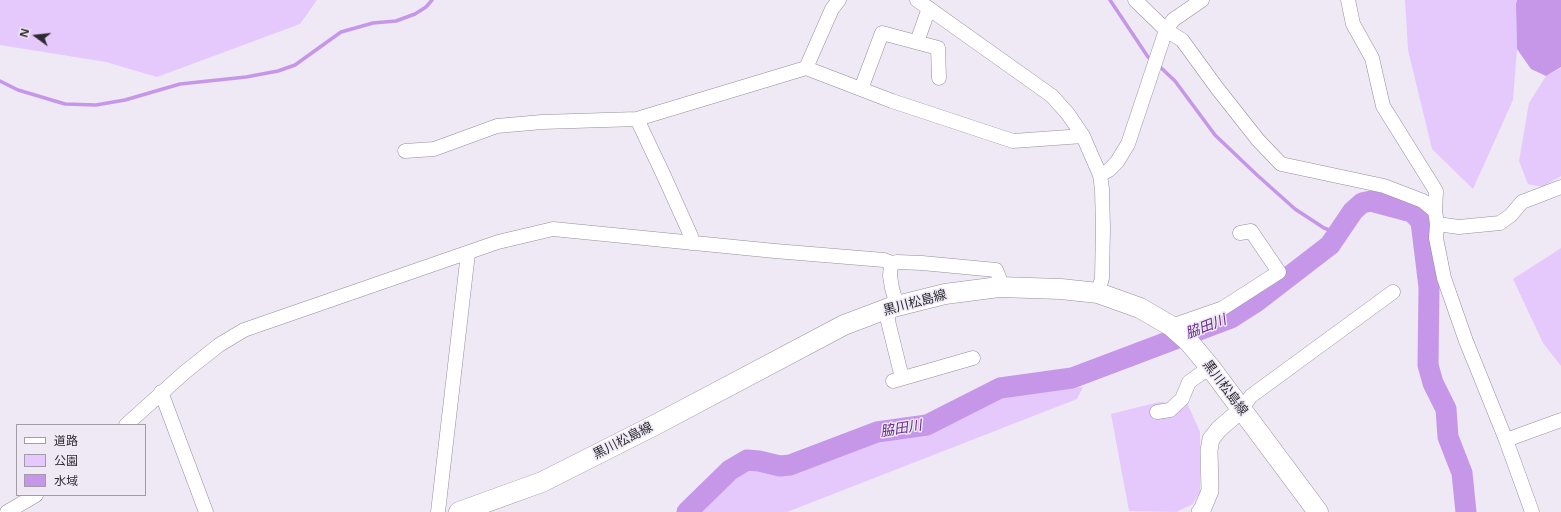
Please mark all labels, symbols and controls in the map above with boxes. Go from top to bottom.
north arrow [16,16,56,56]
text: N [16,27,32,39]
street label: 黒川松島線 [882,287,948,319]
water label: 脇田川 [1183,312,1229,342]
street label: 黒川松島線 [1199,357,1251,419]
water label: 脇田川 [879,417,923,441]
street label: 黒川松島線 [591,419,655,463]
legend [16,424,146,496]
text: 道路 [54,432,78,449]
text: 公園 [54,452,78,469]
text: 水域 [54,472,78,489]

